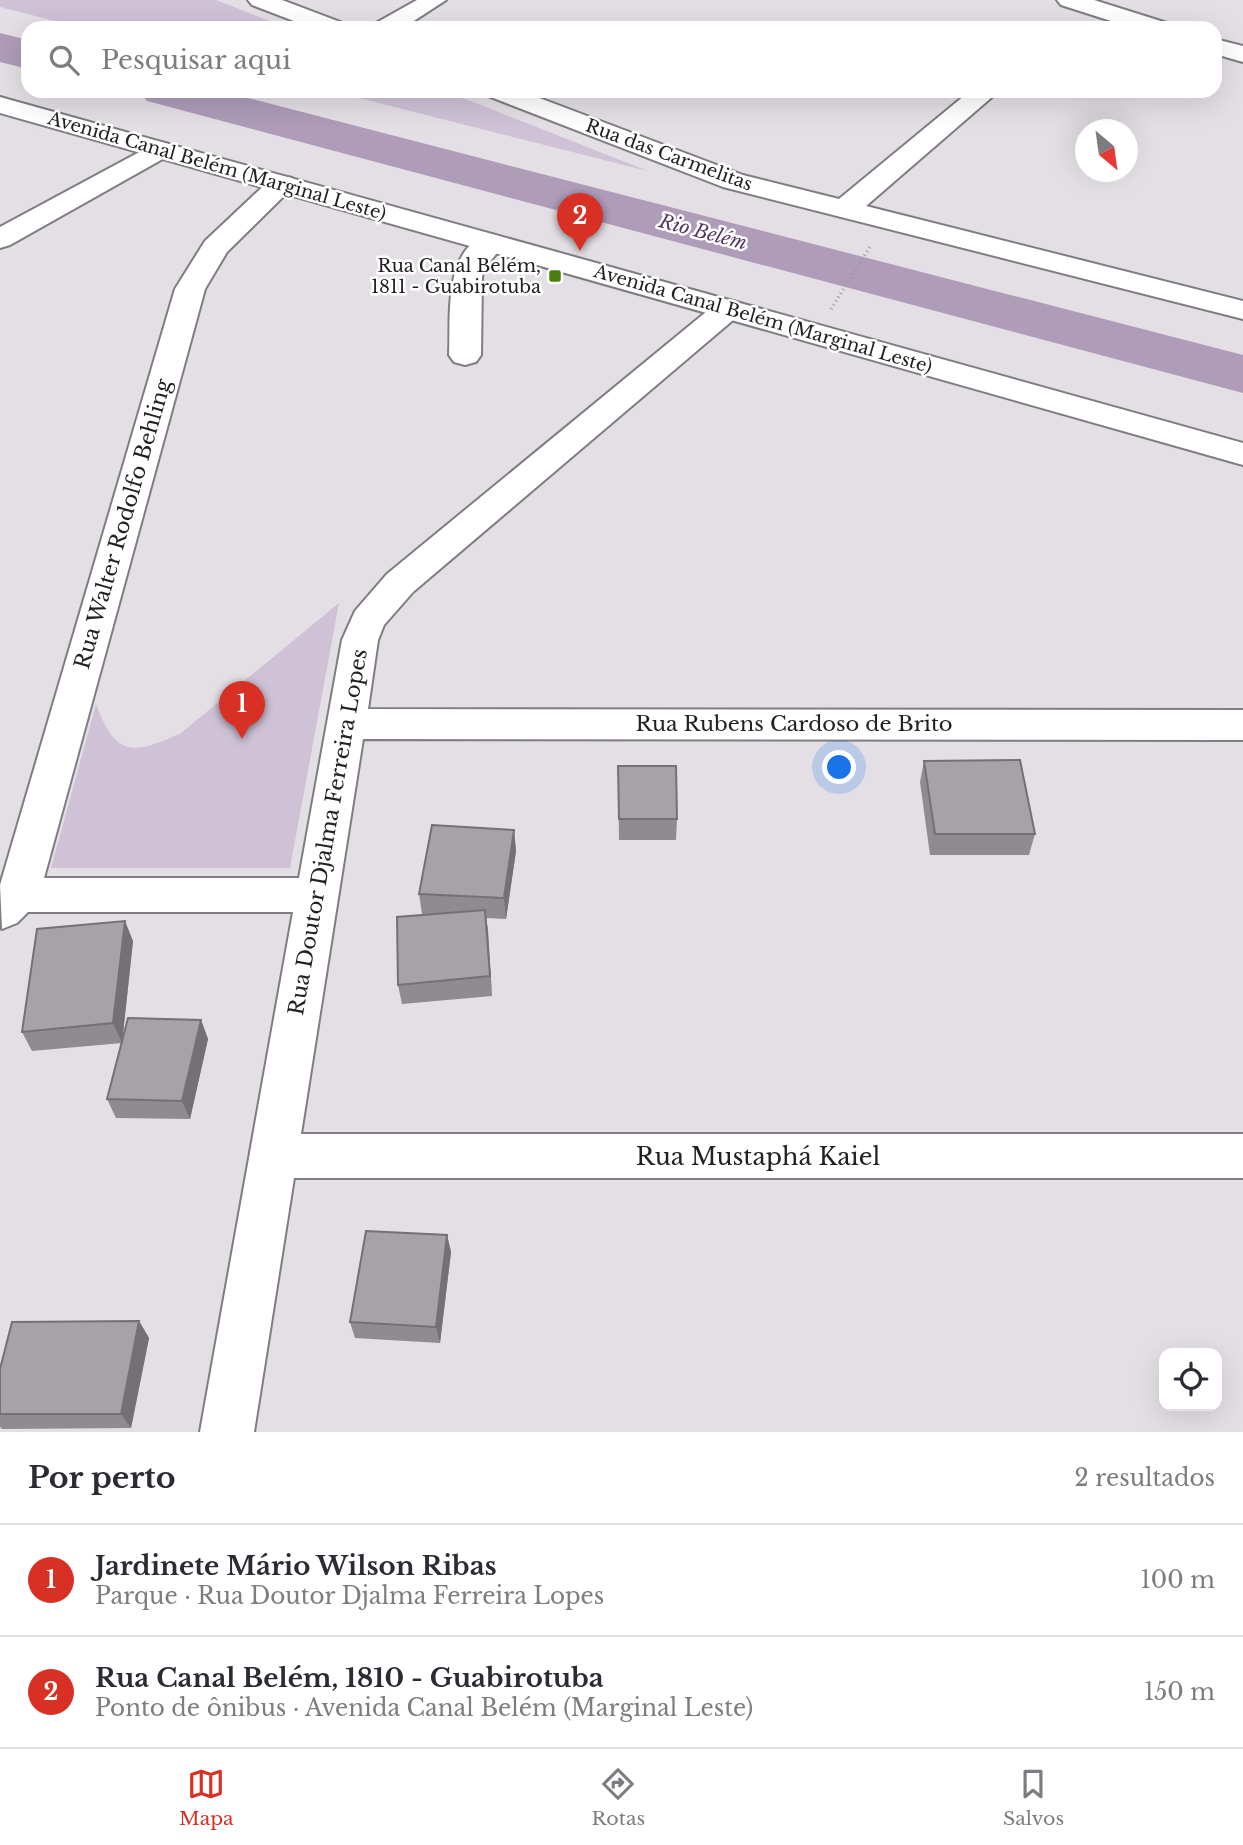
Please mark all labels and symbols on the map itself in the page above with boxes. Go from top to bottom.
street label: Avenida Canal Belém (Marginal Leste) [44,107,389,225]
street label: Rua das Carmelitas [582,115,756,195]
north arrow [1075,119,1138,182]
pin: 2 [557,193,603,251]
water label: Rio Belém [656,209,750,255]
place label: Rua Canal Belém, 1811 - Guabirotuba [371,255,541,298]
street label: Avenida Canal Belém (Marginal Leste) [590,260,935,378]
marker: Rua Canal Belém, 1811 - Guabirotuba [547,268,563,284]
street label: Rua Walter Rodolfo Behling [69,376,177,672]
street label: Rua Doutor Djalma Ferreira Lopes [283,647,373,1017]
pin: 1 [219,681,265,739]
street label: Rua Rubens Cardoso de Brito [635,711,953,737]
your location [822,750,856,784]
street label: Rua Mustaphá Kaiel [636,1142,880,1171]

